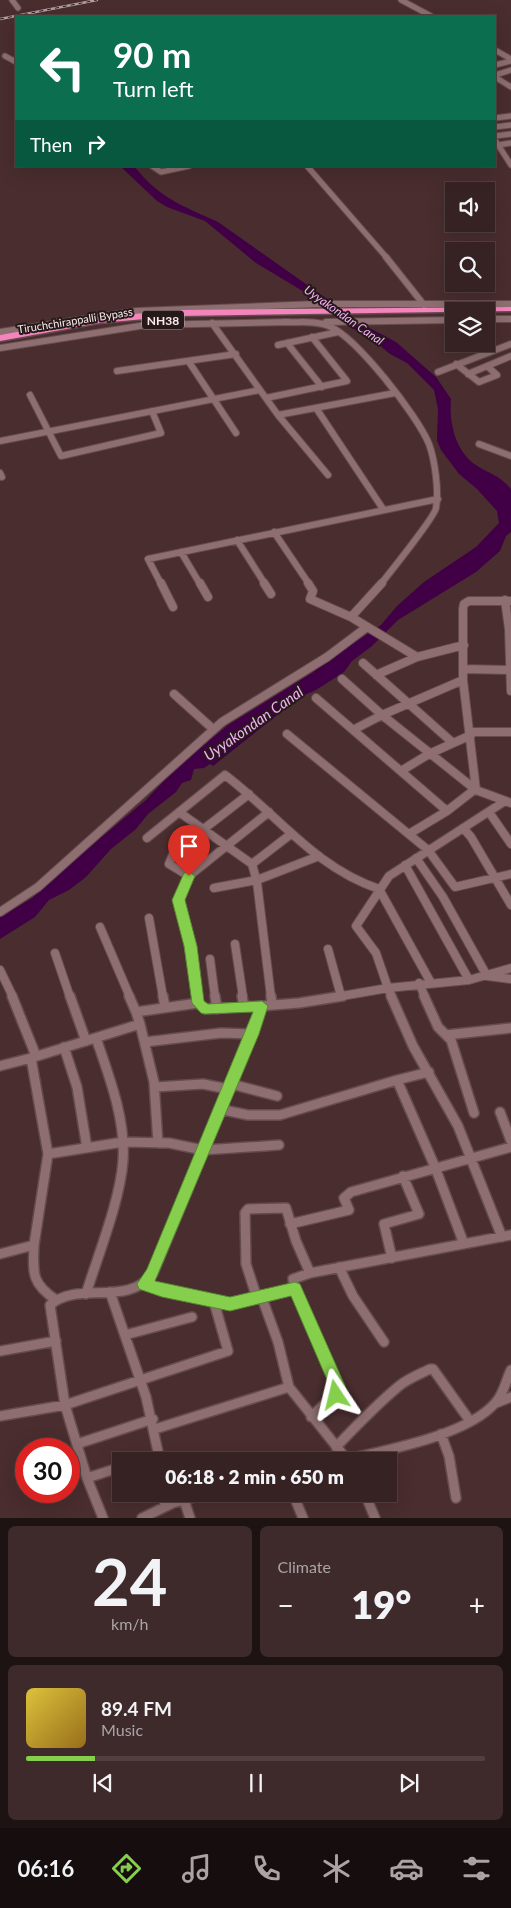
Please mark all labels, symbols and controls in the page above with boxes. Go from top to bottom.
text: 90 m [113,33,191,75]
icon: left [30,35,95,100]
text: Turn left [113,75,194,102]
icon: right [82,130,110,158]
text: Then [30,133,72,156]
map controls [445,182,495,352]
button: sound [445,182,495,232]
button: search [445,242,495,292]
water label: Uyyakondan Canal [301,282,387,348]
button: layers [445,302,495,352]
street label: Tiruchchirappalli Bypass [17,304,134,336]
road number: NH38 [142,310,184,330]
water label: Uyyakondan Canal [200,682,307,764]
pin [168,825,210,876]
icon: arrive [175,832,203,860]
position arrow [309,1368,361,1420]
speed limit sign: 30 [15,1438,80,1503]
text: 06:18 · 2 min · 650 m [165,1465,344,1488]
text: 24 [92,1542,167,1620]
text: Climate [278,1557,331,1576]
text: 19° [351,1581,411,1627]
text: − [278,1588,294,1622]
text: + [469,1588,485,1622]
text: km/h [111,1614,148,1633]
text: 89.4 FM [101,1697,172,1720]
text: Music [101,1720,143,1739]
icon: previous [89,1769,117,1797]
icon: pause [242,1769,270,1797]
icon: next [395,1769,423,1797]
icon: directions [109,1851,144,1886]
icon: music [179,1851,214,1886]
icon: phone [249,1851,284,1886]
icon: climate [319,1851,354,1886]
icon: car [389,1851,424,1886]
icon: filters [459,1851,494,1886]
text: 06:16 [17,1855,74,1882]

